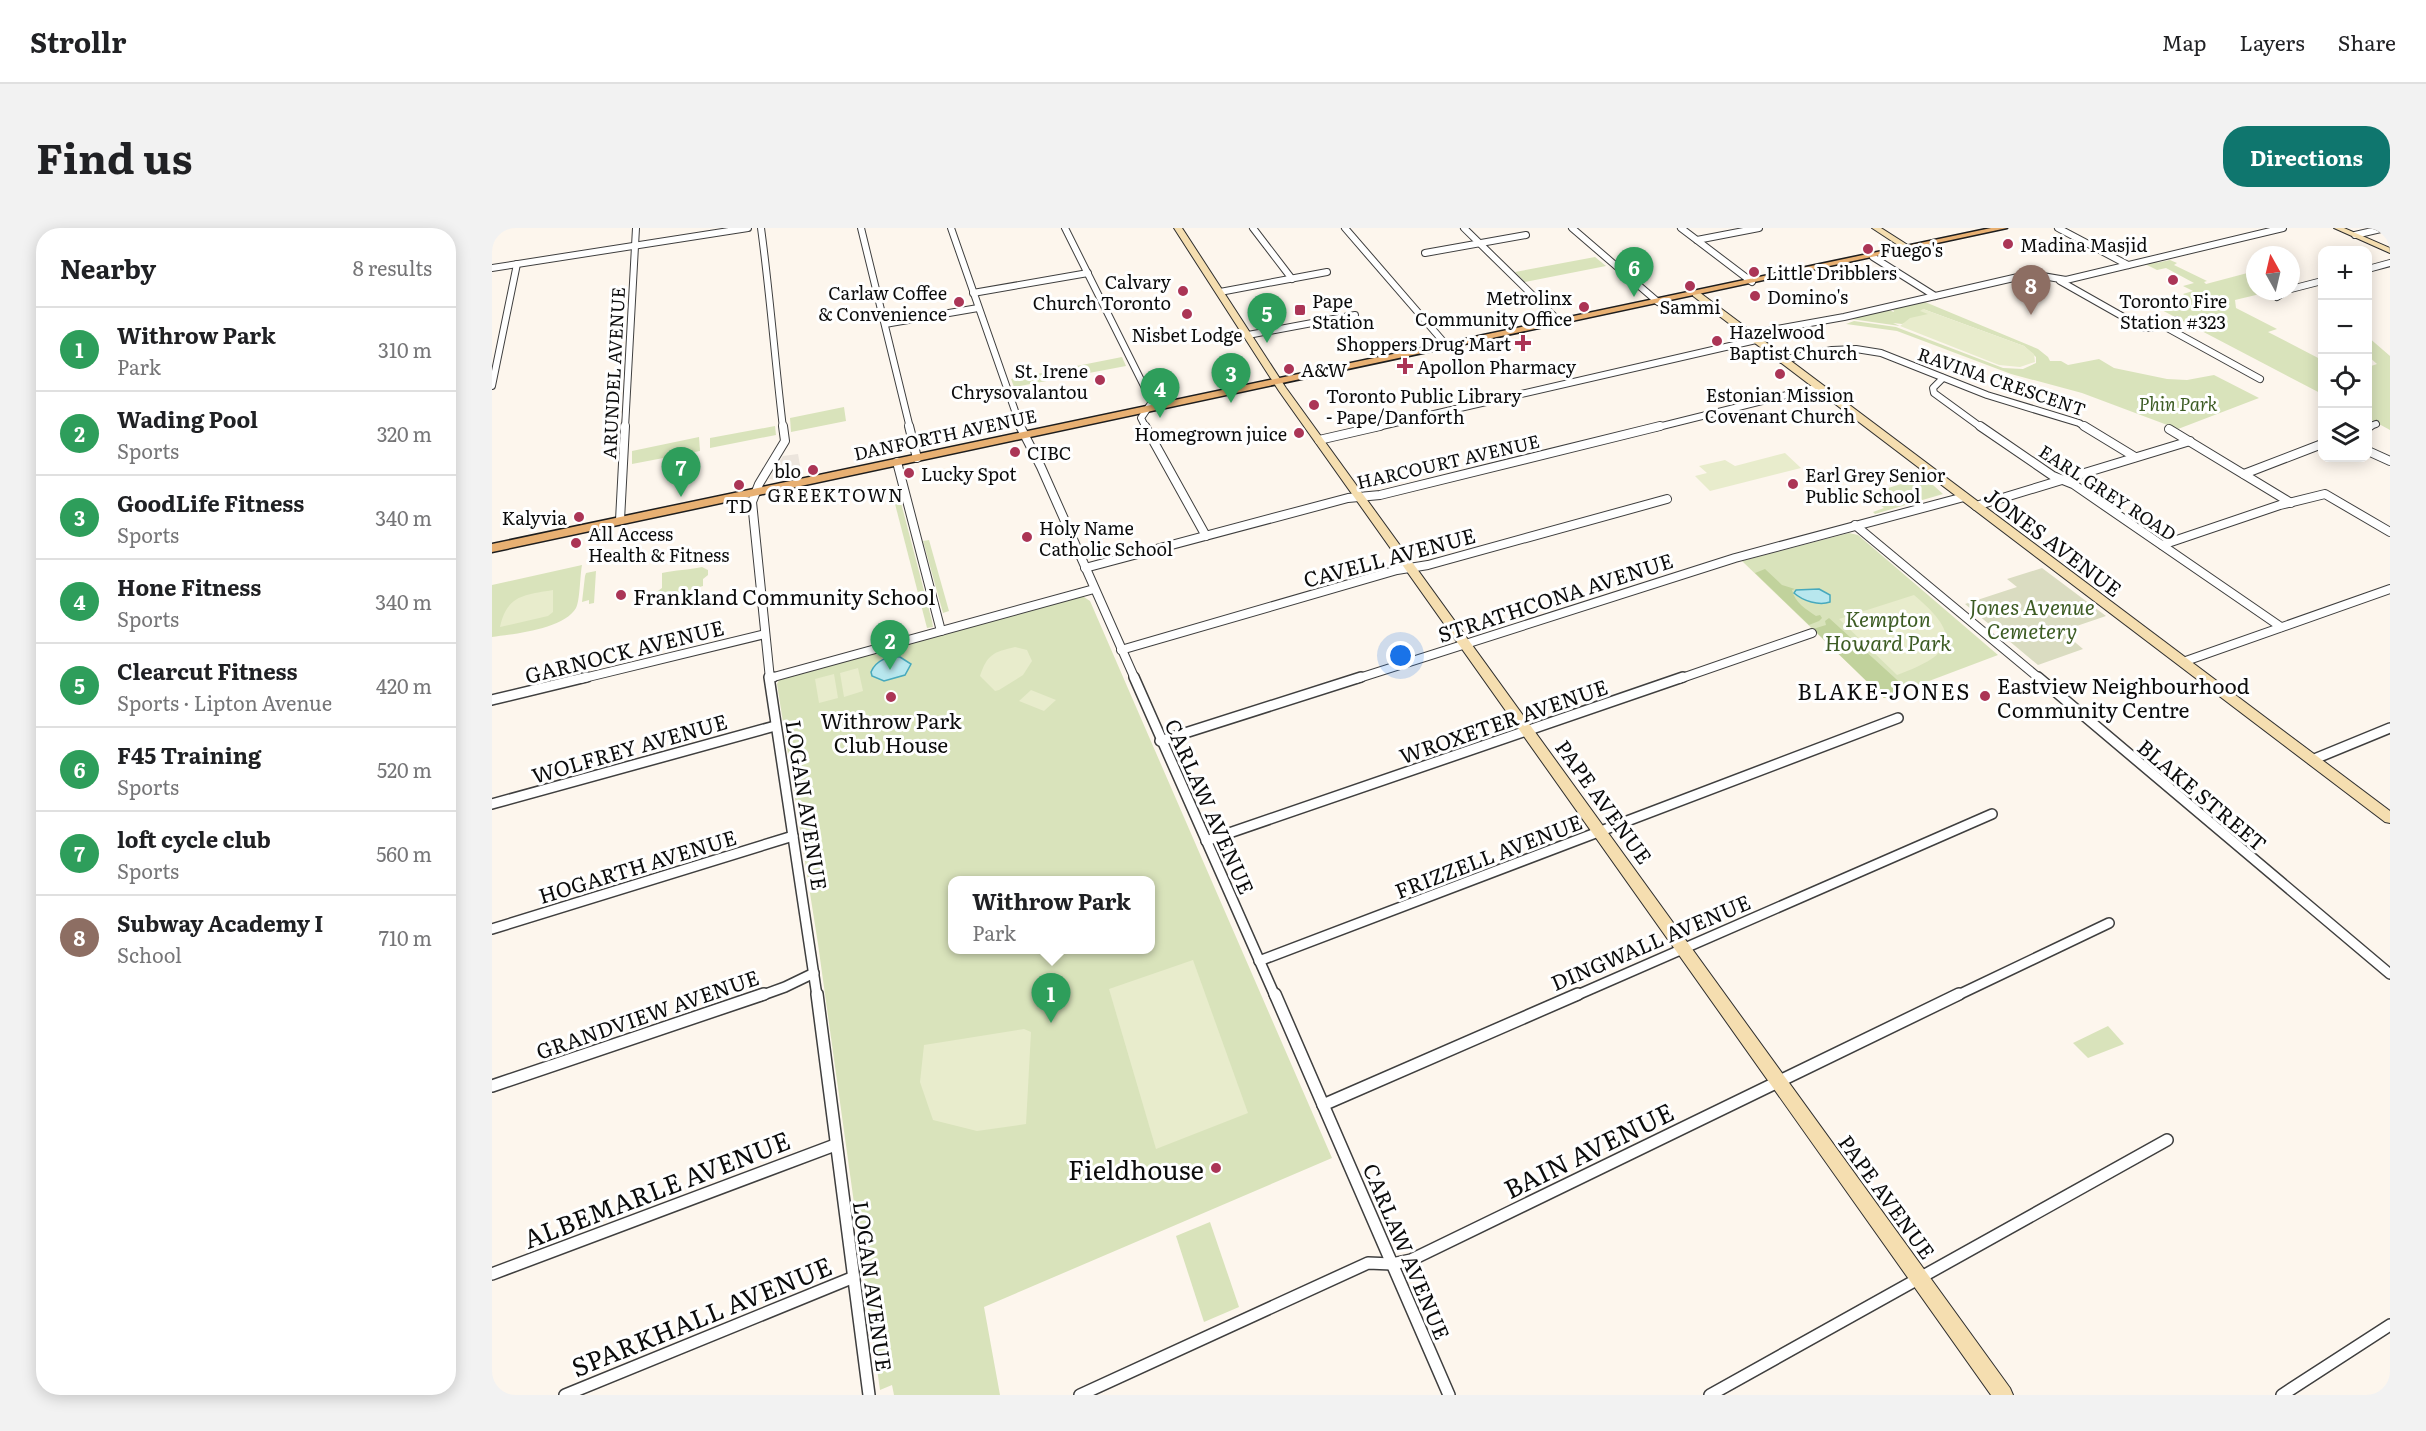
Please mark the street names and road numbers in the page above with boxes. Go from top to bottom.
street label: ARUNDEL AVENUE [595,286,631,460]
street label: RAVINA CRESCENT [1914,340,2090,422]
street label: DANFORTH AVENUE [851,401,1039,467]
street label: HARCOURT AVENUE [1354,427,1542,495]
street label: EARL GREY ROAD [2034,437,2182,547]
street label: JONES AVENUE [1979,479,2129,603]
street label: CAVELL AVENUE [1299,518,1479,594]
street label: STRATHCONA AVENUE [1433,543,1677,649]
street label: GARNOCK AVENUE [521,610,727,690]
street label: WROXETER AVENUE [1395,670,1611,770]
street label: WOLFREY AVENUE [528,704,730,790]
street label: CARLAW AVENUE [1158,713,1264,899]
street label: LOGAN AVENUE [779,718,837,892]
street label: BLAKE STREET [2132,731,2274,857]
street label: PAPE AVENUE [1549,732,1661,870]
street label: FRIZZELL AVENUE [1390,805,1586,905]
street label: HOGARTH AVENUE [534,820,740,910]
street label: DINGWALL AVENUE [1545,885,1755,997]
street label: GRANDVIEW AVENUE [531,960,763,1066]
street label: BAIN AVENUE [1496,1091,1680,1207]
street label: ALBEMARLE AVENUE [517,1119,795,1257]
street label: PAPE AVENUE [1832,1127,1944,1265]
street label: CARLAW AVENUE [1357,1158,1459,1344]
street label: LOGAN AVENUE [847,1199,901,1373]
street label: SPARKHALL AVENUE [565,1245,837,1385]

